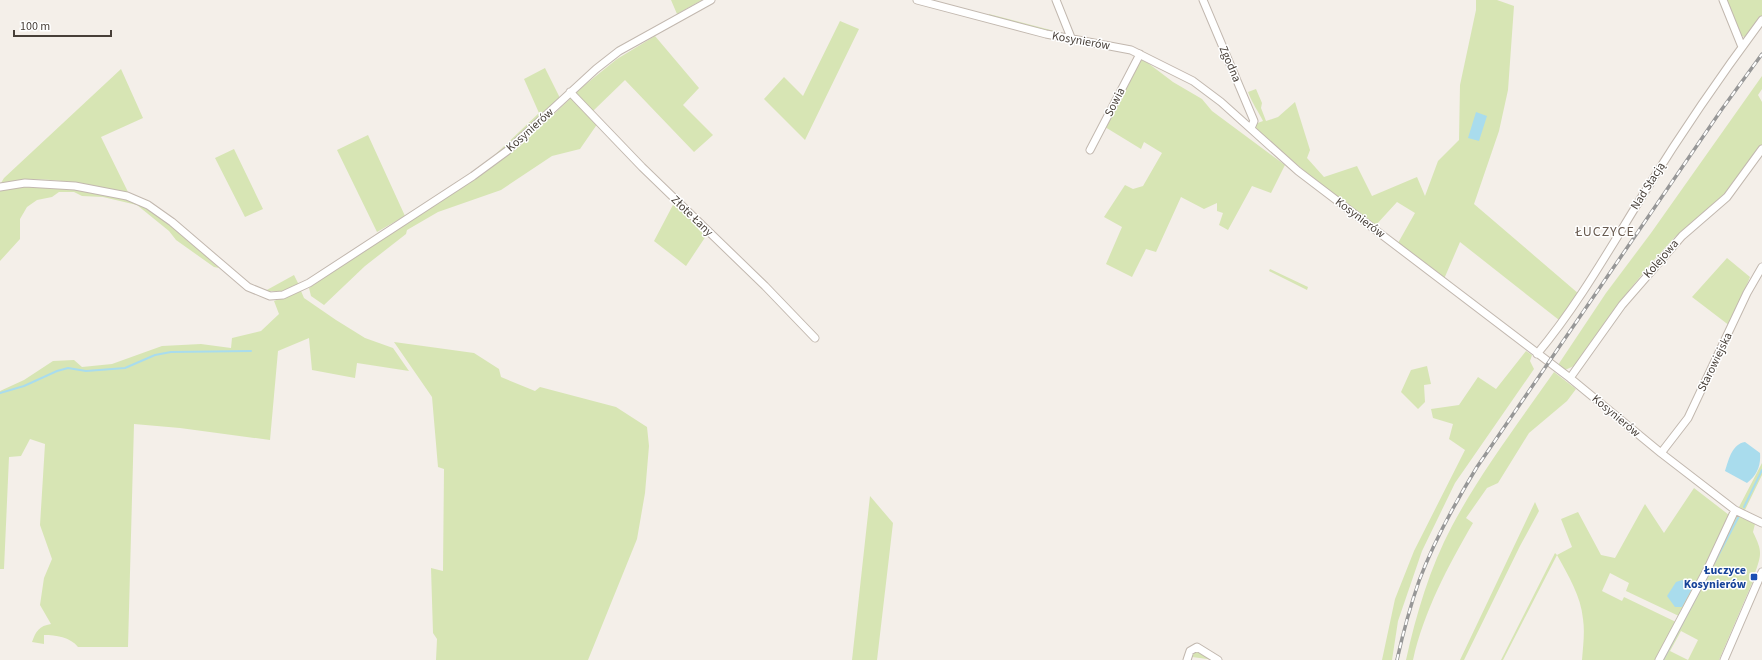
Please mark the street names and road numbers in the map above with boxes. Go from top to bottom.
street label: Kosynierów [1051,28,1112,55]
street label: Zgodna [1215,43,1245,85]
street label: Sowia [1101,85,1129,119]
street label: Kosynierów [503,104,558,156]
street label: Nad Stacją [1627,159,1669,213]
street label: Złote Łany [667,192,717,241]
street label: Kosynierów [1331,194,1389,243]
street label: Kolejowa [1639,236,1683,282]
street label: Starowiejska [1693,330,1737,394]
street label: Kosynierów [1588,391,1644,442]

